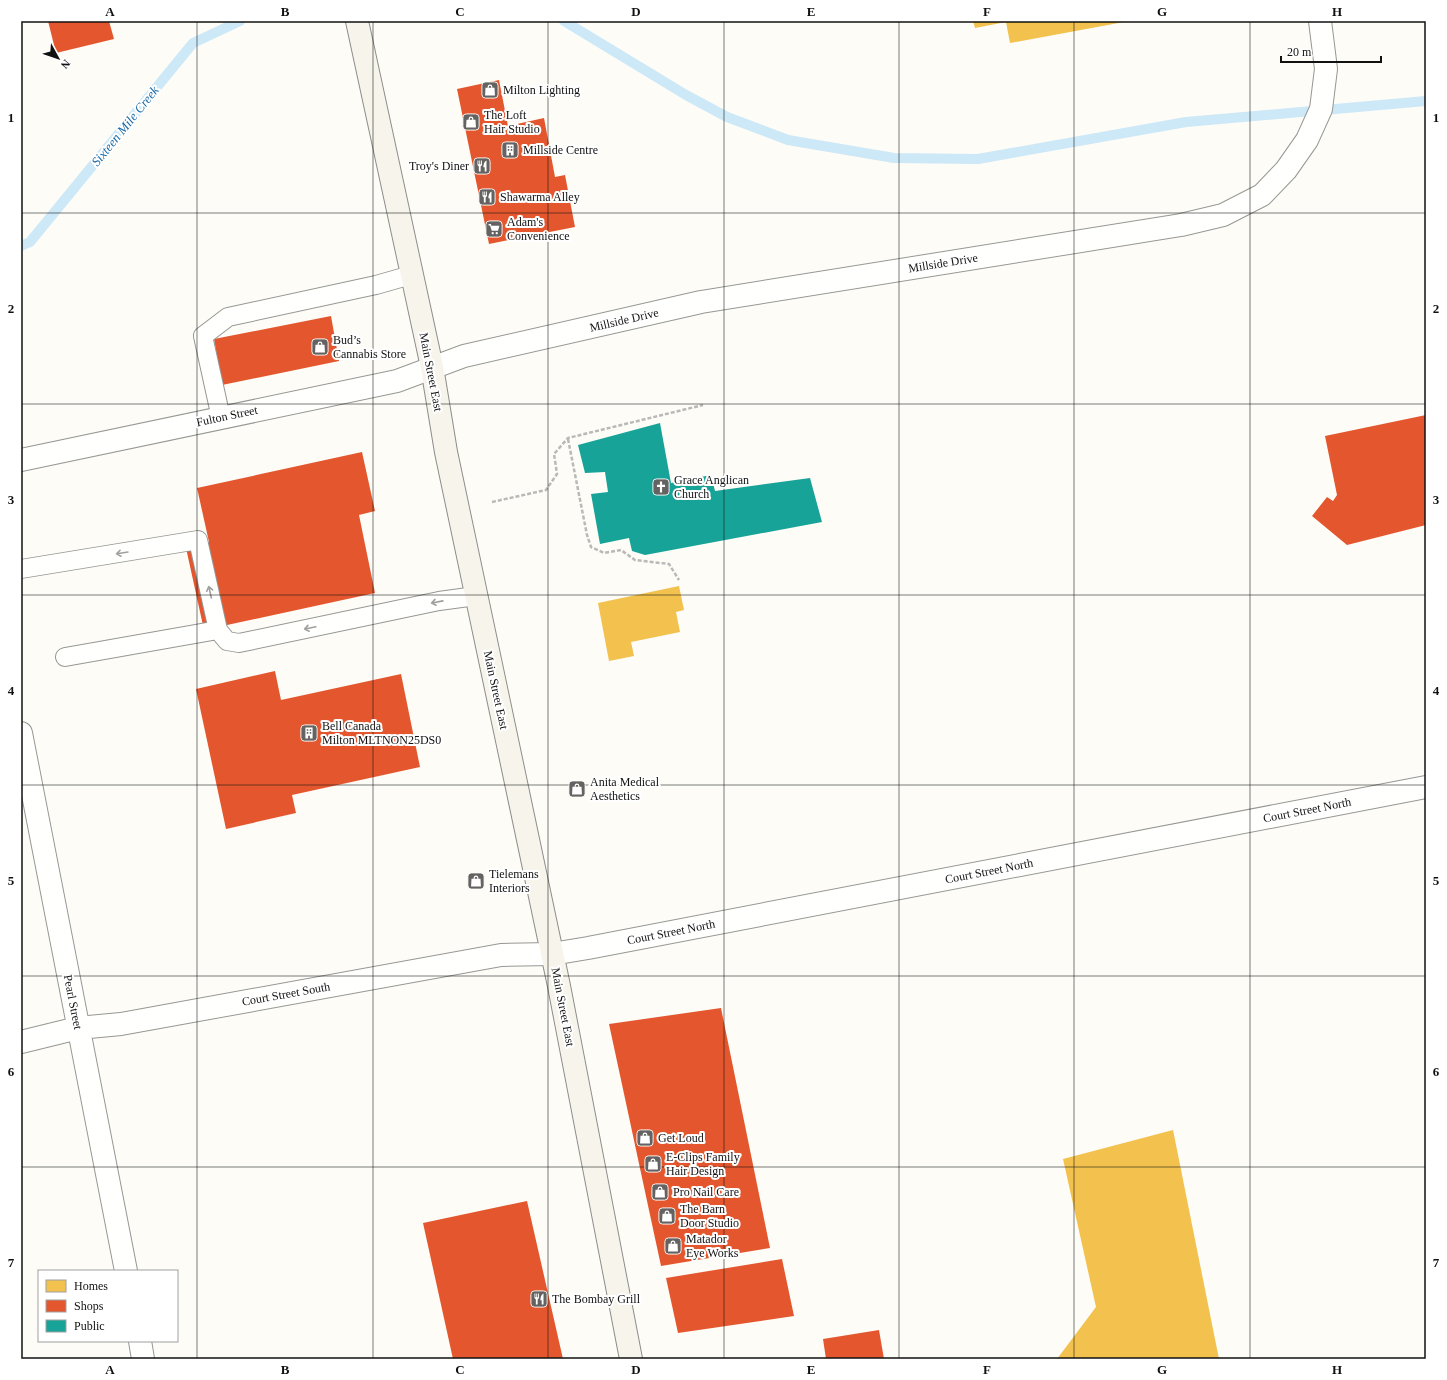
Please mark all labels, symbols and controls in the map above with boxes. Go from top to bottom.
text: A [105,4,115,19]
text: B [281,4,290,19]
text: C [455,4,465,19]
text: D [631,4,641,19]
text: E [807,4,815,19]
text: F [983,4,991,19]
text: G [1157,4,1167,19]
text: H [1332,4,1342,19]
north arrow [38,38,78,78]
scale bar [1281,38,1381,64]
text: 20 m [1287,45,1312,59]
text: N [58,58,73,71]
shop icon: Milton Lighting [480,80,500,100]
water label: Sixteen Mile Creek [88,83,162,169]
place label: Milton Lighting [503,83,580,97]
place label: The Loft Hair Studio [484,108,540,136]
text: 1 [8,110,14,125]
text: 1 [1433,110,1439,125]
shop icon: The Loft Hair Studio [461,112,481,132]
building icon: Millside Centre [500,140,520,160]
place label: Millside Centre [523,143,598,157]
restaurant icon: Troy's Diner [472,156,492,176]
place label: Troy's Diner [409,159,469,173]
restaurant icon: Shawarma Alley [477,187,497,207]
place label: Shawarma Alley [500,190,580,204]
place label: Adam's Convenience [507,215,570,243]
supermarket icon: Adam's Convenience [484,219,504,239]
street label: Millside Drive [907,251,979,275]
text: 2 [8,301,14,316]
text: 2 [1433,301,1439,316]
street label: Millside Drive [588,305,660,335]
street label: Main Street East [416,331,446,413]
place label: Bud’s Cannabis Store [333,333,406,361]
shop icon: Bud’s Cannabis Store [310,337,330,357]
street label: Fulton Street [195,403,260,429]
place label: Grace Anglican Church [674,473,749,501]
church icon: Grace Anglican Church [651,477,671,497]
text: 3 [8,492,15,507]
text: 3 [1433,492,1440,507]
one-way arrow [116,549,129,557]
one-way arrow [205,586,213,599]
one-way arrow [431,598,444,606]
one-way arrow [304,625,317,633]
street label: Main Street East [481,649,511,731]
text: 4 [8,683,15,698]
text: 4 [1433,683,1440,698]
place label: Bell Canada Milton MLTNON25DS0 [322,719,441,747]
building icon: Bell Canada Milton MLTNON25DS0 [299,723,319,743]
place label: Anita Medical Aesthetics [590,775,660,803]
shop icon: Anita Medical Aesthetics [567,779,587,799]
street label: Court Street North [1262,795,1352,825]
street label: Court Street North [944,856,1034,886]
place label: Tielemans Interiors [489,867,539,895]
shop icon: Tielemans Interiors [466,871,486,891]
text: 5 [8,873,15,888]
text: 5 [1433,873,1440,888]
street label: Court Street North [626,917,716,947]
street label: Main Street East [548,966,578,1048]
street label: Pearl Street [61,973,85,1031]
street label: Court Street South [241,979,331,1009]
text: 6 [8,1064,15,1079]
text: 6 [1433,1064,1440,1079]
shop icon: Get Loud [635,1128,655,1148]
place label: Get Loud [658,1131,704,1145]
place label: E-Clips Family Hair Design [666,1150,740,1178]
shop icon: E-Clips Family Hair Design [643,1154,663,1174]
shop icon: Pro Nail Care [650,1182,670,1202]
place label: Pro Nail Care [673,1185,739,1199]
place label: The Barn Door Studio [680,1202,739,1230]
shop icon: The Barn Door Studio [657,1206,677,1226]
place label: Matador Eye Works [686,1232,739,1260]
shop icon: Matador Eye Works [663,1236,683,1256]
text: 7 [8,1255,15,1270]
text: 7 [1433,1255,1440,1270]
legend [38,1270,178,1342]
text: Homes [74,1279,108,1293]
restaurant icon: The Bombay Grill [529,1289,549,1309]
place label: The Bombay Grill [552,1292,641,1306]
text: Shops [74,1299,104,1313]
text: Public [74,1319,105,1333]
text: A [105,1362,115,1377]
text: B [281,1362,290,1377]
text: C [455,1362,465,1377]
text: D [631,1362,641,1377]
text: E [807,1362,815,1377]
text: F [983,1362,991,1377]
text: G [1157,1362,1167,1377]
text: H [1332,1362,1342,1377]

